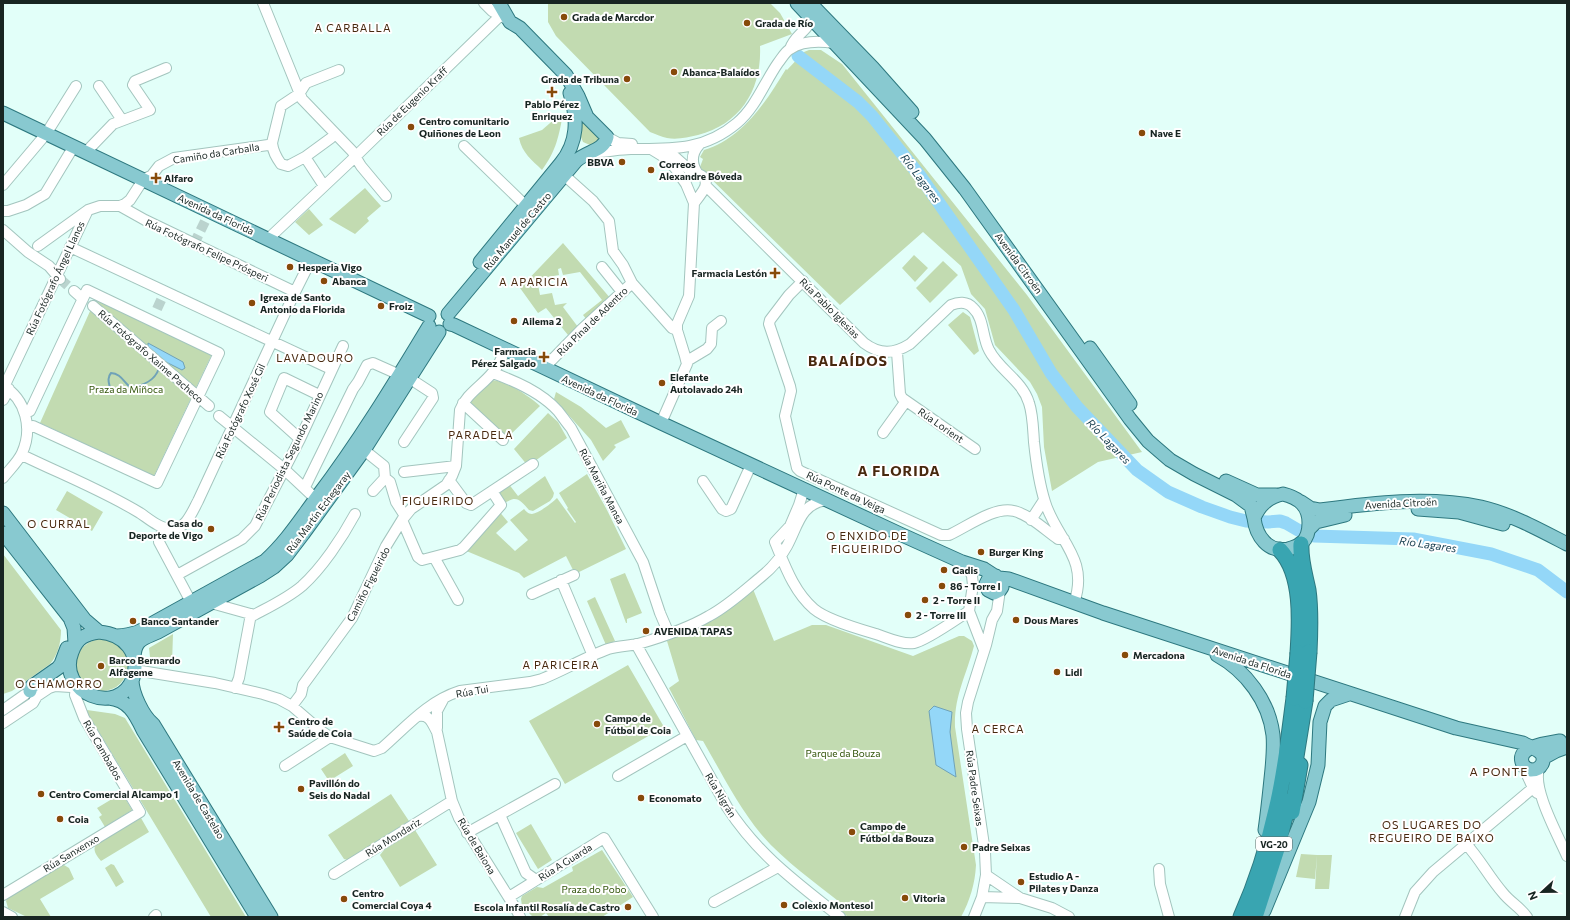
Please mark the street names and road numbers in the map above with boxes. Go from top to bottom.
street label: Rúa de Eugenio Kraff [374,64,450,138]
street label: Camiño da Carballa [172,140,260,166]
street label: Rúa Manuel de Castro [481,189,553,273]
street label: Avenida da Florida [176,191,256,237]
street label: Rúa Fotógrafo Felipe Prósperi [144,216,270,284]
street label: Rúa Fotógrafo Ángel Llanos [23,219,87,337]
street label: Avenida Citroën [993,230,1045,296]
street label: Rúa Pablo Iglesias [797,275,863,341]
street label: Rúa Pinal de Adentro [554,284,630,358]
street label: Rúa Fotógrafo Xaime Pacheco [96,307,206,405]
street label: Rúa Fotógrafo Xosé Gil [213,362,267,460]
street label: Avenida da Florida [560,372,640,418]
street label: Rúa Periodista Segundo Marino [252,390,326,522]
street label: Rúa Lorient [916,405,966,445]
street label: Rúa Mariña Mansa [577,446,627,526]
street label: Rúa Ponte da Veiga [805,468,887,516]
street label: Rúa Martín Echegaray [283,469,353,555]
street label: Avenida Citroën [1365,495,1437,511]
street label: Camiño Figueirido [344,545,392,623]
street label: Avenida da Florida [1211,644,1293,680]
street label: Rúa Tui [455,682,489,700]
street label: Rúa Cambados [81,718,125,783]
street label: Rúa Padre Seixas [964,749,986,827]
street label: Avenida de Castelao [171,757,227,841]
street label: Rúa Nigrán [703,771,739,819]
street label: Rúa Mondariz [363,815,423,859]
street label: Rúa de Baiona [455,816,499,876]
street label: Rúa Sanxenxo [41,832,101,874]
road number: VG-20 [1256,837,1292,851]
street label: Rúa A Guarda [536,841,594,883]

